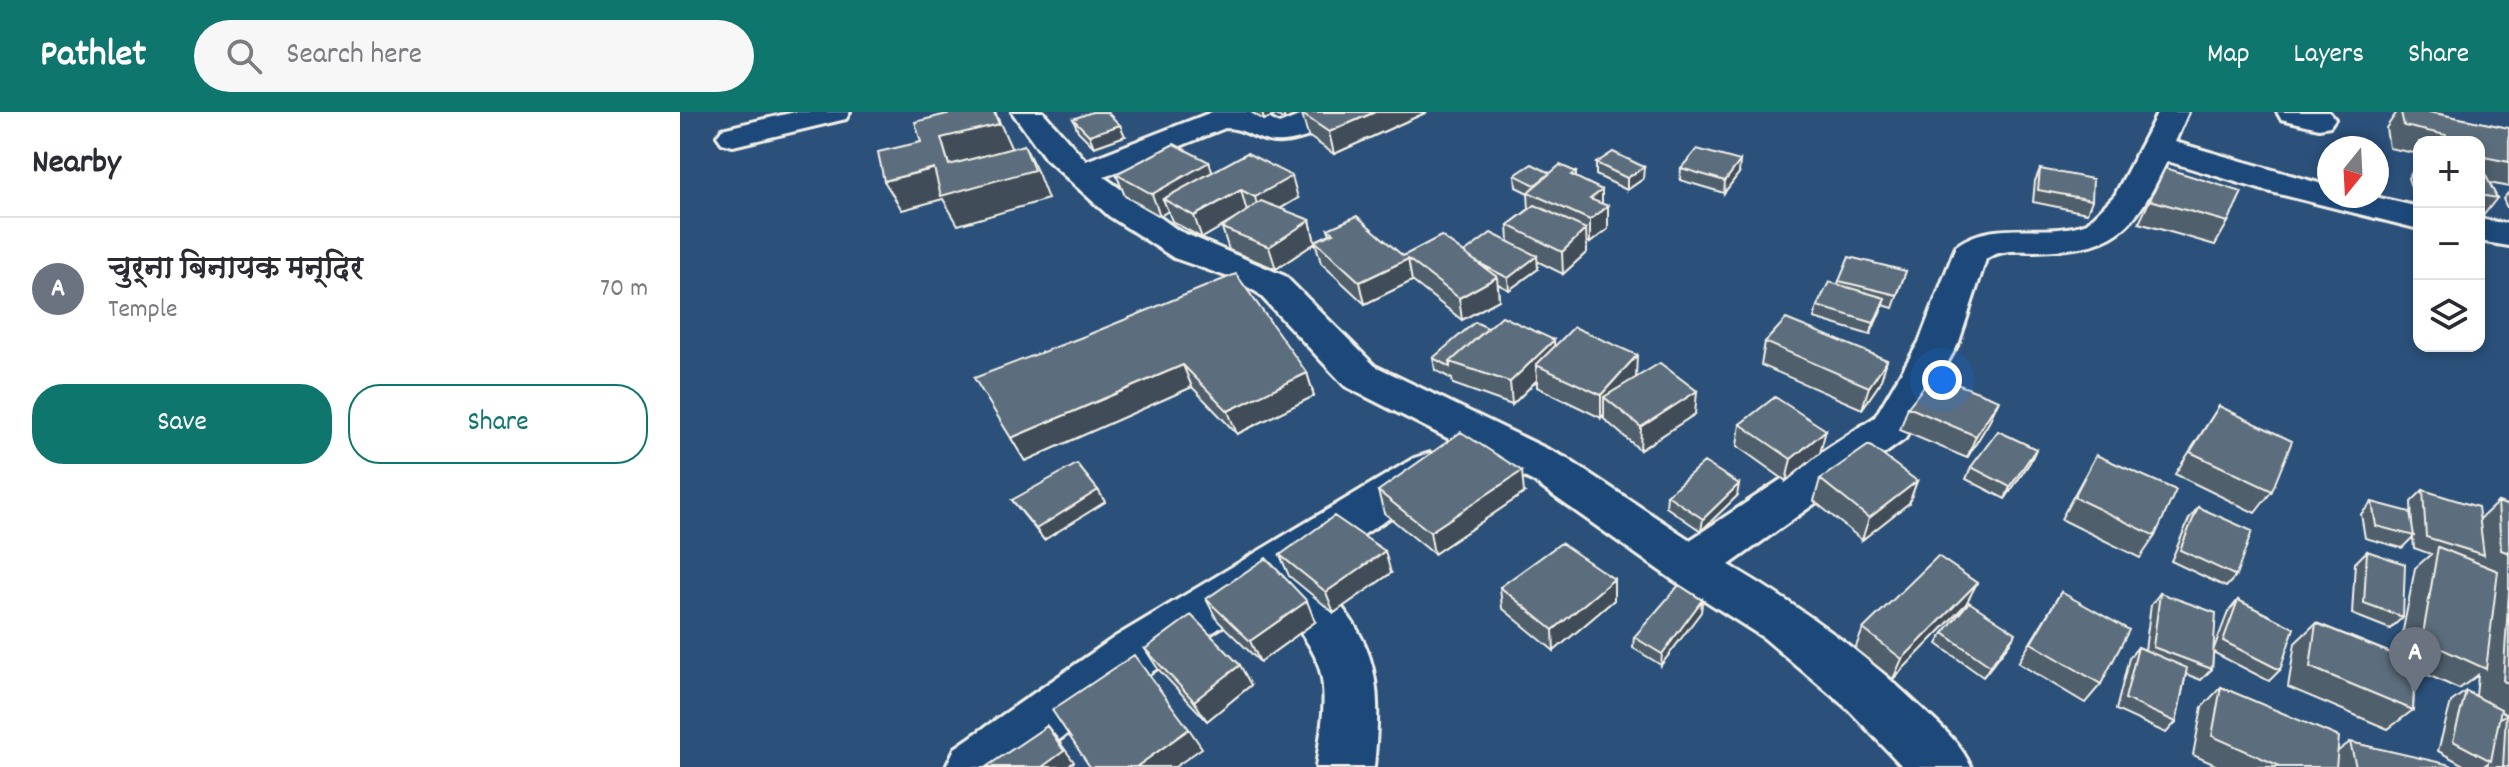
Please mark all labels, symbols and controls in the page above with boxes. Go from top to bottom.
search box [194,20,754,92]
text: Pathlet [40,29,146,84]
icon: search [222,34,266,78]
text: Search here [286,35,422,78]
text: Map [2207,36,2250,76]
text: Layers [2294,36,2364,76]
text: Share [2408,36,2469,76]
north arrow [2317,136,2389,208]
map controls [2413,136,2485,352]
button: + [2413,136,2485,208]
text: Nearby [32,140,121,189]
button: − [2413,208,2485,280]
text: चुर्ना बिनायक मन्दिर [108,249,363,292]
text: A [51,271,65,308]
text: 70 m [600,271,648,308]
button: layers [2413,280,2485,352]
text: Temple [108,292,177,329]
your location [1922,360,1962,400]
button: Save [32,384,332,464]
button: Share [348,384,648,464]
pin: A [2389,627,2441,693]

